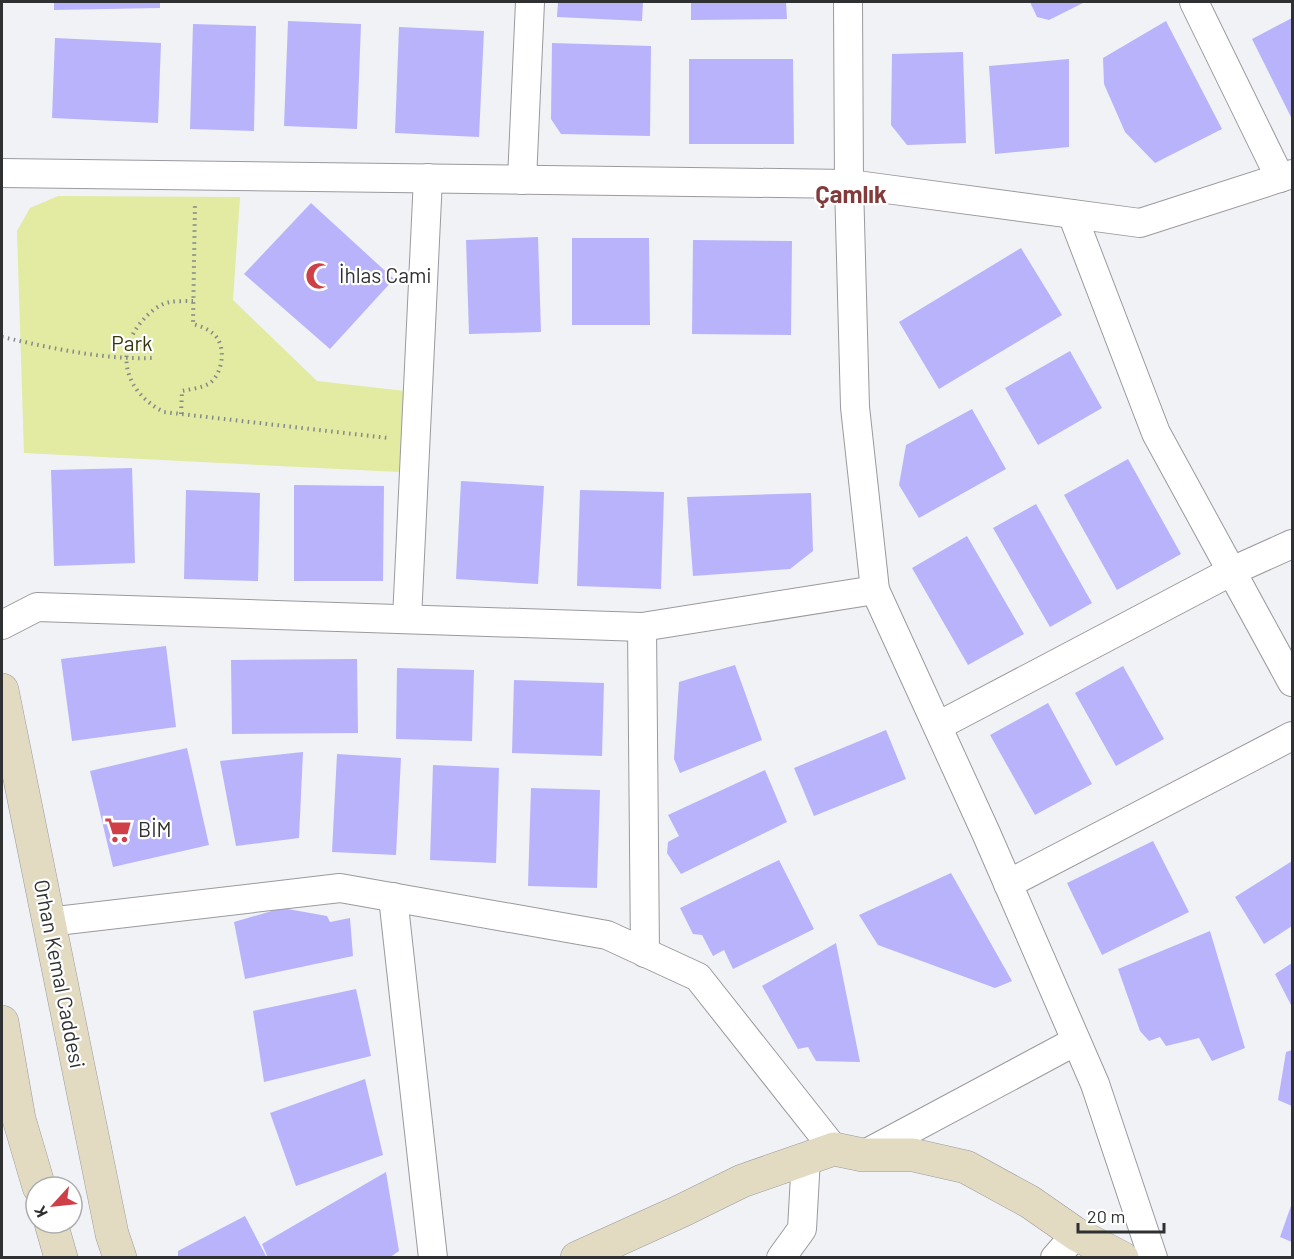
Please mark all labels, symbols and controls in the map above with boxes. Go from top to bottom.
district label: Çamlık [815,179,887,208]
mosque icon: İhlas Cami [304,261,334,291]
place label: İhlas Cami [339,262,432,287]
park label: Park [111,330,153,355]
supermarket icon: BİM [103,815,133,845]
place label: BİM [138,816,172,841]
street label: Orhan Kemal Caddesi [30,877,91,1070]
north arrow [24,1175,84,1235]
scale bar [1078,1196,1164,1234]
text: K [29,1203,51,1221]
text: 20 m [1087,1205,1125,1227]

